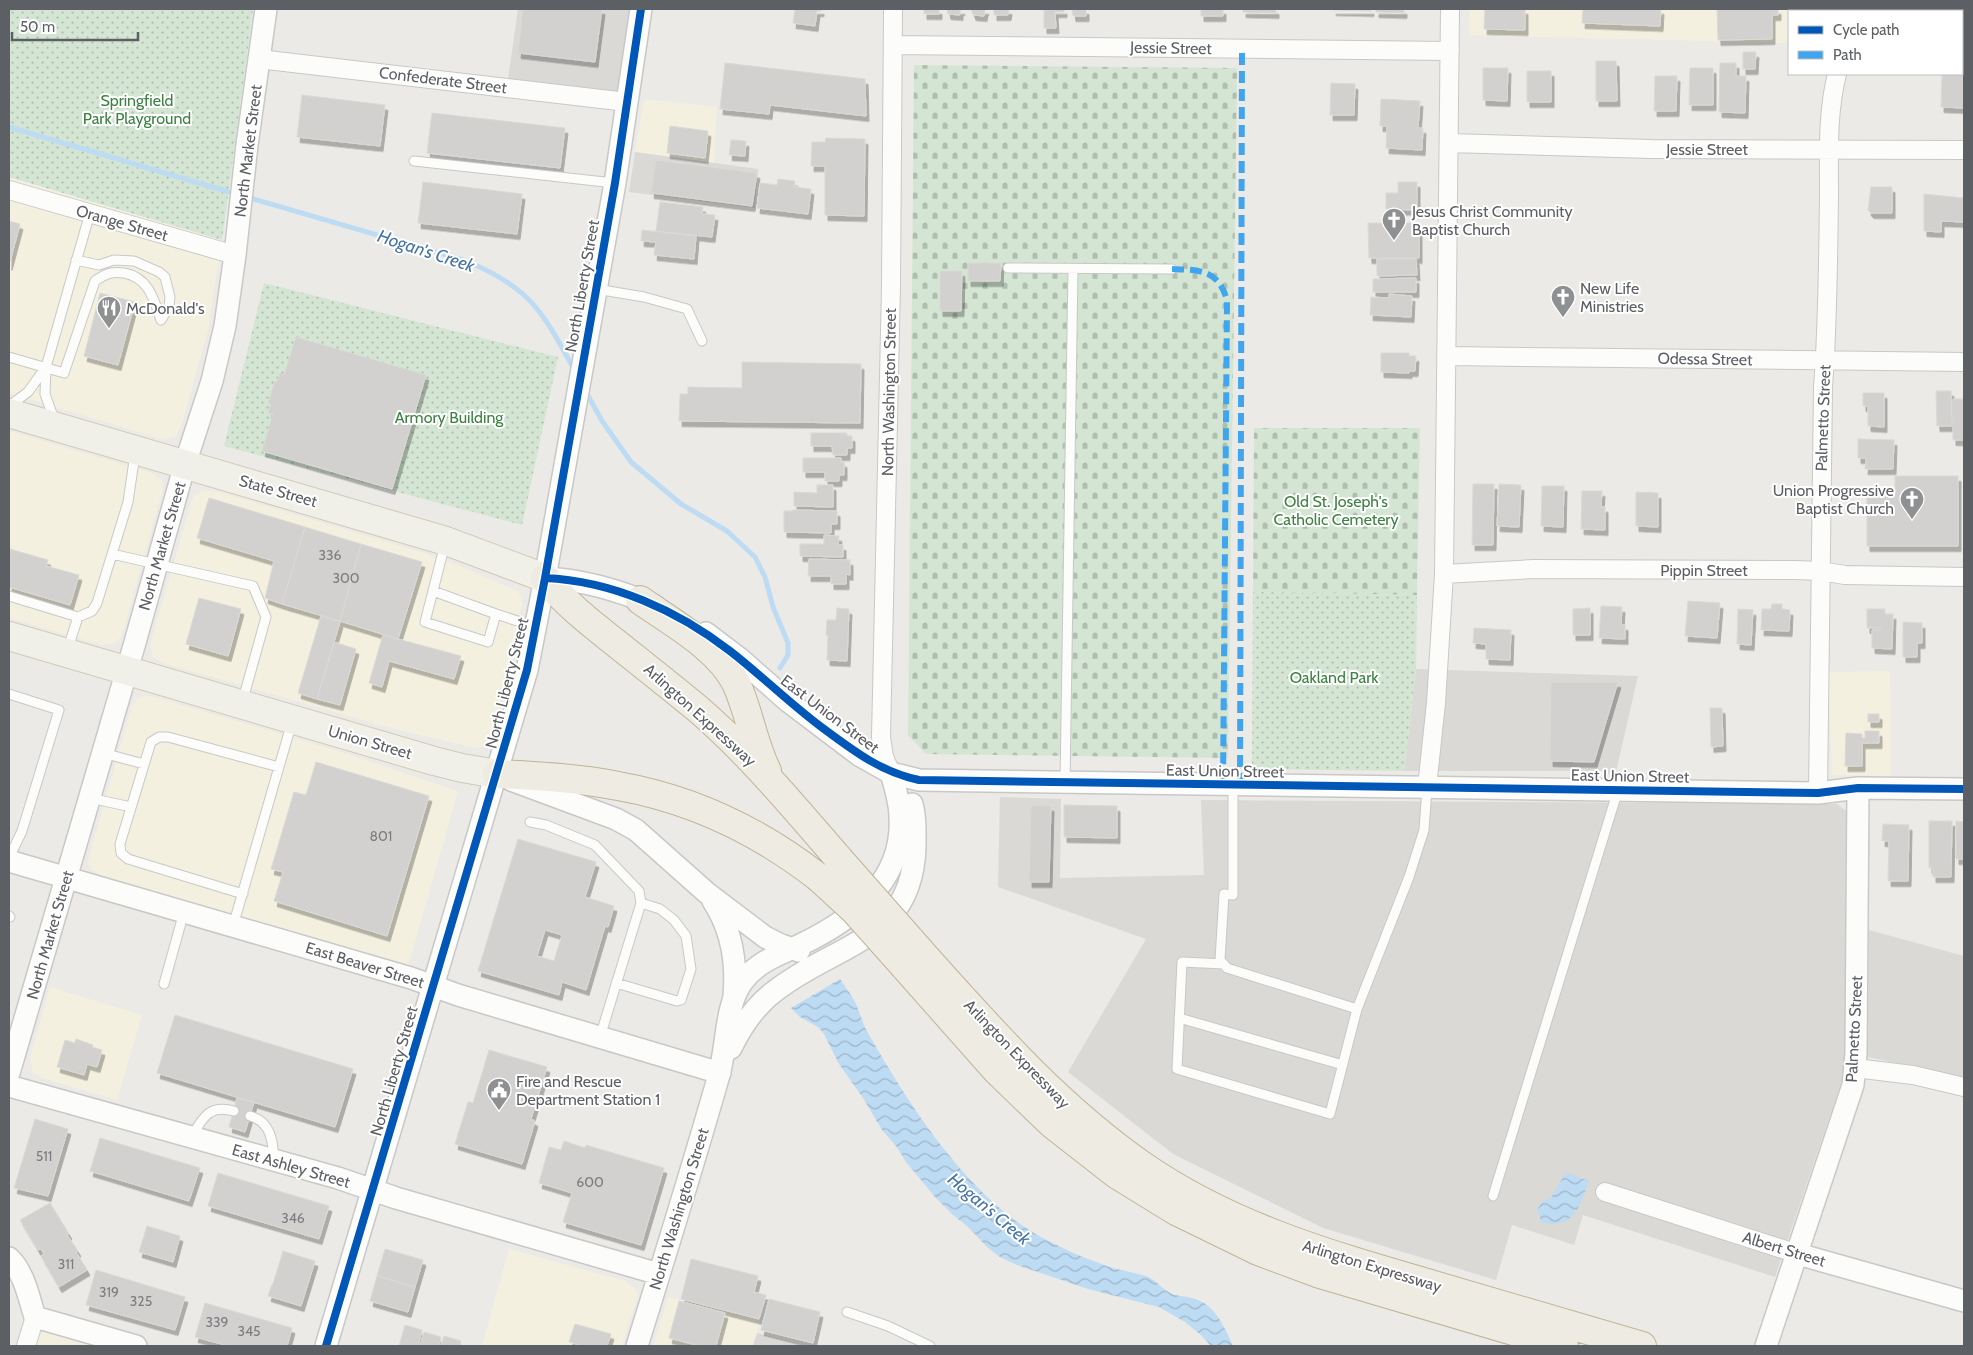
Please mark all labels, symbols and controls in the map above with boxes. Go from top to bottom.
scale bar [12,10,139,42]
legend [1788,10,1963,75]
text: 50 m [20,18,55,36]
text: Cycle path [1833,21,1899,39]
street label: Jessie Street [1129,38,1213,58]
text: Path [1833,46,1862,64]
street label: Confederate Street [378,63,508,97]
street label: North Market Street [230,83,266,218]
park label: Springfield Park Playground [83,91,191,128]
street label: Jessie Street [1665,140,1748,159]
street label: Orange Street [74,201,171,245]
place label: Jesus Christ Community Baptist Church [1411,202,1573,239]
church icon: Jesus Christ Community Baptist Church [1381,207,1407,241]
street label: North Liberty Street [561,218,603,354]
water label: Hogan's Creek [375,225,479,277]
place label: New Life Ministries [1580,279,1644,316]
church icon: New Life Ministries [1550,284,1576,318]
restaurant icon: McDonald's [96,295,122,329]
place label: McDonald's [126,299,205,318]
street label: North Washington Street [878,307,900,476]
street label: Odessa Street [1657,349,1753,369]
street label: Palmetto Street [1812,364,1834,472]
park label: Armory Building [395,408,504,427]
street label: State Street [237,471,320,511]
street label: North Market Street [134,479,190,613]
place label: Union Progressive Baptist Church [1773,481,1894,518]
church icon: Union Progressive Baptist Church [1899,486,1925,520]
park label: Old St. Joseph's Catholic Cemetery [1274,492,1398,529]
house number: 336 [318,546,342,564]
street label: Pippin Street [1660,561,1748,580]
house number: 300 [332,569,360,587]
street label: North Liberty Street [482,615,533,750]
street label: Arlington Expressway [640,660,760,770]
park label: Oakland Park [1290,668,1379,687]
street label: East Union Street [777,671,883,758]
street label: Union Street [326,721,415,763]
street label: East Union Street [1166,760,1285,782]
street label: East Union Street [1571,765,1690,787]
house number: 801 [370,827,392,845]
street label: North Market Street [22,868,78,1002]
street label: East Beaver Street [303,938,427,992]
street label: Palmetto Street [1842,975,1866,1083]
street label: Arlington Expressway [960,996,1074,1112]
street label: North Liberty Street [366,1003,422,1138]
place label: Fire and Rescue Department Station 1 [516,1072,660,1109]
public building icon: Fire and Rescue Department Station 1 [486,1077,512,1111]
street label: North Washington Street [645,1125,713,1292]
street label: East Ashley Street [230,1140,353,1192]
house number: 511 [36,1147,52,1165]
water label: Hogan's Creek [943,1168,1036,1251]
house number: 600 [576,1173,604,1191]
house number: 346 [281,1209,305,1227]
street label: Albert Street [1740,1227,1828,1271]
street label: Arlington Expressway [1300,1236,1444,1296]
house number: 311 [58,1255,74,1273]
house number: 319 [99,1283,119,1301]
house number: 325 [130,1292,152,1310]
house number: 339 [205,1313,229,1331]
house number: 345 [237,1322,261,1340]

